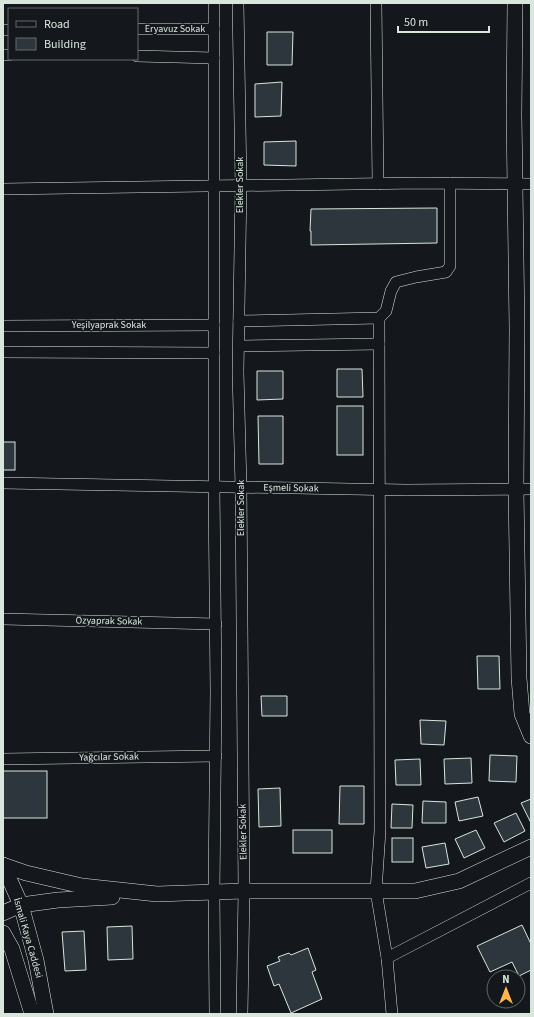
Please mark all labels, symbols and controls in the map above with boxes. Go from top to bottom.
legend [8,8,138,60]
scale bar [398,8,489,34]
text: 50 m [404,14,428,31]
text: Road [44,16,70,33]
street label: Eryavuz Sokak [145,22,205,36]
text: Building [44,36,86,53]
street label: Elekler Sokak [233,157,247,213]
street label: Yeşilyaprak Sokak [71,318,146,332]
street label: Elekler Sokak [234,480,248,536]
street label: Eşmeli Sokak [263,481,319,495]
street label: Özyaprak Sokak [76,613,142,629]
street label: Yağcılar Sokak [78,749,139,765]
street label: Elekler Sokak [236,804,250,860]
street label: İsmali Kaya Caddesi [10,896,46,980]
north arrow [486,969,526,1009]
text: N [502,972,510,987]

